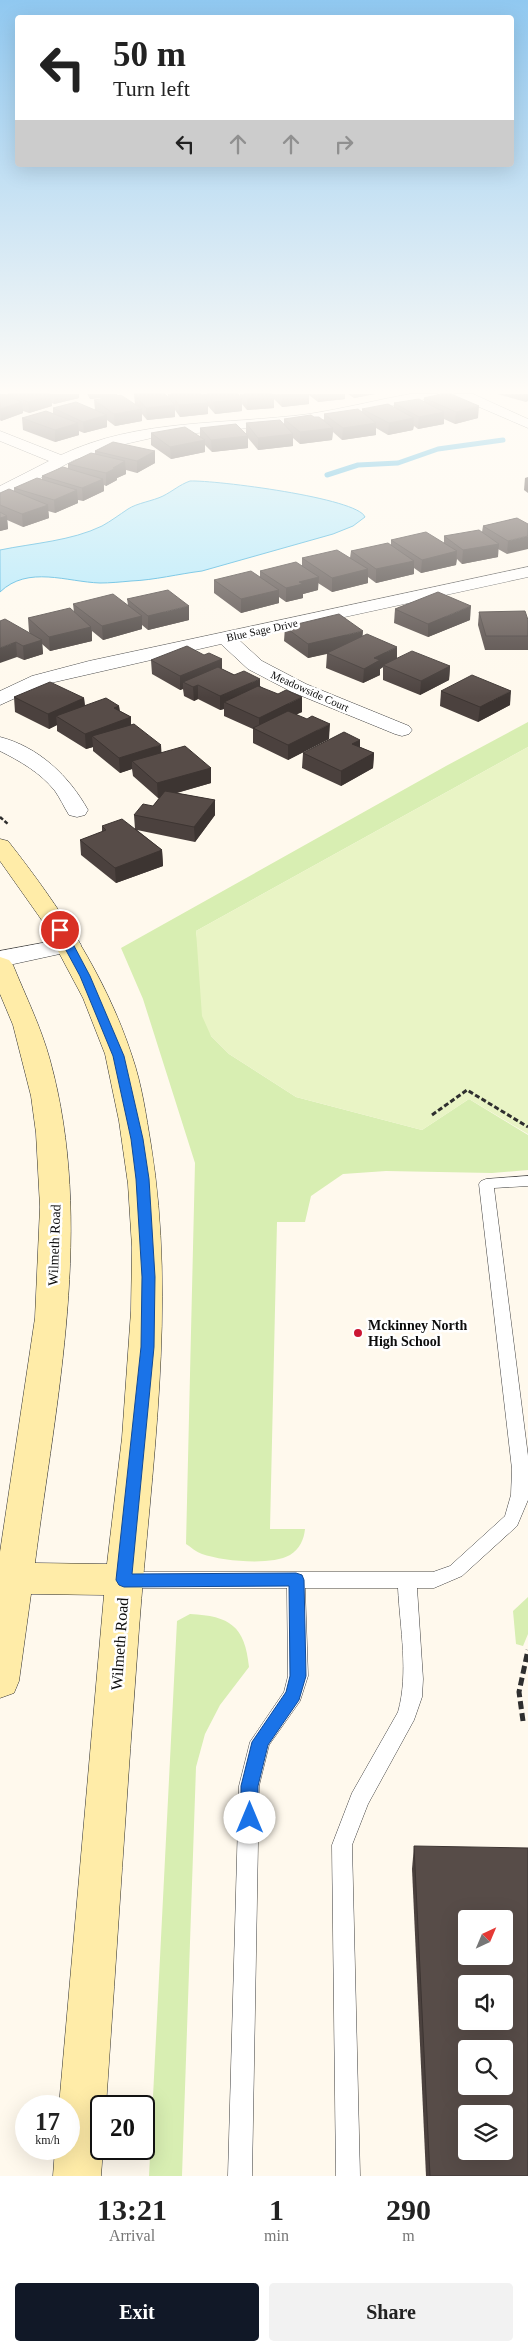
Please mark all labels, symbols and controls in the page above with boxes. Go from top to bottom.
icon: left [30,35,95,100]
text: 50 m [113,35,186,74]
text: Turn left [113,76,190,101]
icon: left [171,130,199,158]
icon: ahead [224,130,252,158]
icon: ahead [277,130,305,158]
icon: right [330,130,358,158]
street label: Blue Sage Drive [225,617,299,643]
street label: Meadowside Court [269,668,351,714]
pin [39,909,81,951]
icon: arrive [46,916,74,944]
street label: Wilmeth Road [46,1204,63,1286]
place label: Mckinney North High School [368,1318,467,1349]
marker: Mckinney North High School [352,1327,364,1339]
street label: Wilmeth Road [108,1597,131,1691]
position arrow [223,1791,275,1843]
north arrow [458,1910,512,1965]
map controls [458,1910,513,2160]
button: sound [458,1975,513,2030]
button: search [458,2040,513,2095]
speed limit sign: 20 [90,2095,155,2160]
button: layers [458,2105,513,2160]
text: 17 [35,2108,60,2135]
text: km/h [35,2133,60,2147]
text: 13:21 [97,2193,167,2226]
text: 1 [269,2193,284,2226]
text: 290 [386,2193,431,2226]
text: Arrival [109,2227,155,2244]
text: min [264,2227,289,2244]
text: m [402,2227,415,2244]
button: Exit [15,2283,259,2341]
button: Share [269,2283,513,2341]

